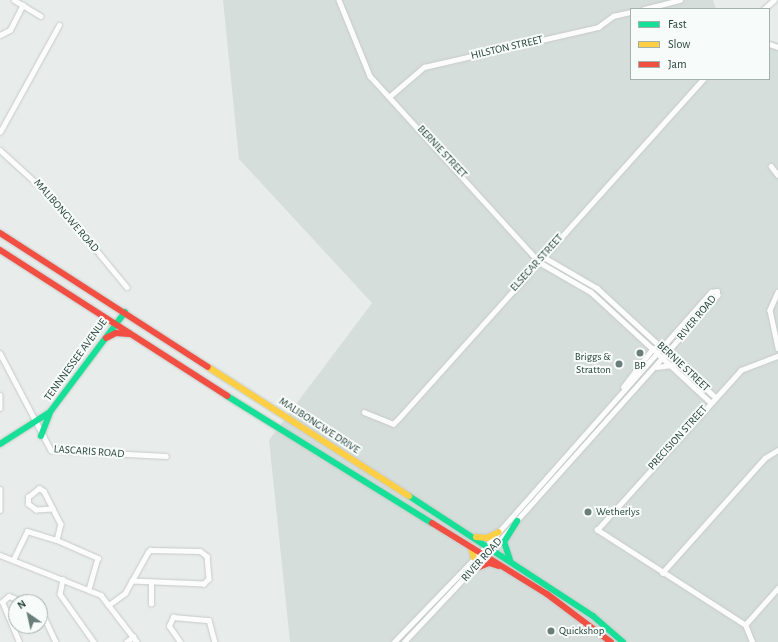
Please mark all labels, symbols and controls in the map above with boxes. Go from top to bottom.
legend [630,8,770,80]
text: Fast [668,18,687,30]
street label: HILSTON STREET [470,33,544,63]
text: Slow [668,38,690,50]
text: Jam [668,58,687,70]
street label: BERNIE STREET [414,123,470,181]
street label: MALIBONGWE ROAD [31,177,101,255]
street label: ELSECAR STREET [508,232,566,294]
street label: RIVER ROAD [674,293,720,343]
street label: TENNNESSEE AVENUE [42,316,110,404]
street label: BERNIE STREET [654,339,712,395]
marker: BP [635,348,645,358]
place label: Briggs & Stratton [575,351,611,377]
marker: Briggs & Stratton [614,359,624,369]
place label: BP [634,359,646,373]
street label: MALIBONGWE DRIVE [276,395,362,457]
street label: PRECISION STREET [646,403,710,473]
street label: LASCARIS ROAD [53,443,125,461]
place label: Wetherlys [596,505,640,519]
marker: Wetherlys [583,507,593,517]
street label: RIVER ROAD [459,535,505,585]
north arrow [8,594,48,634]
text: N [15,598,28,611]
place label: Quickshop [559,624,604,638]
marker: Quickshop [546,626,556,636]

